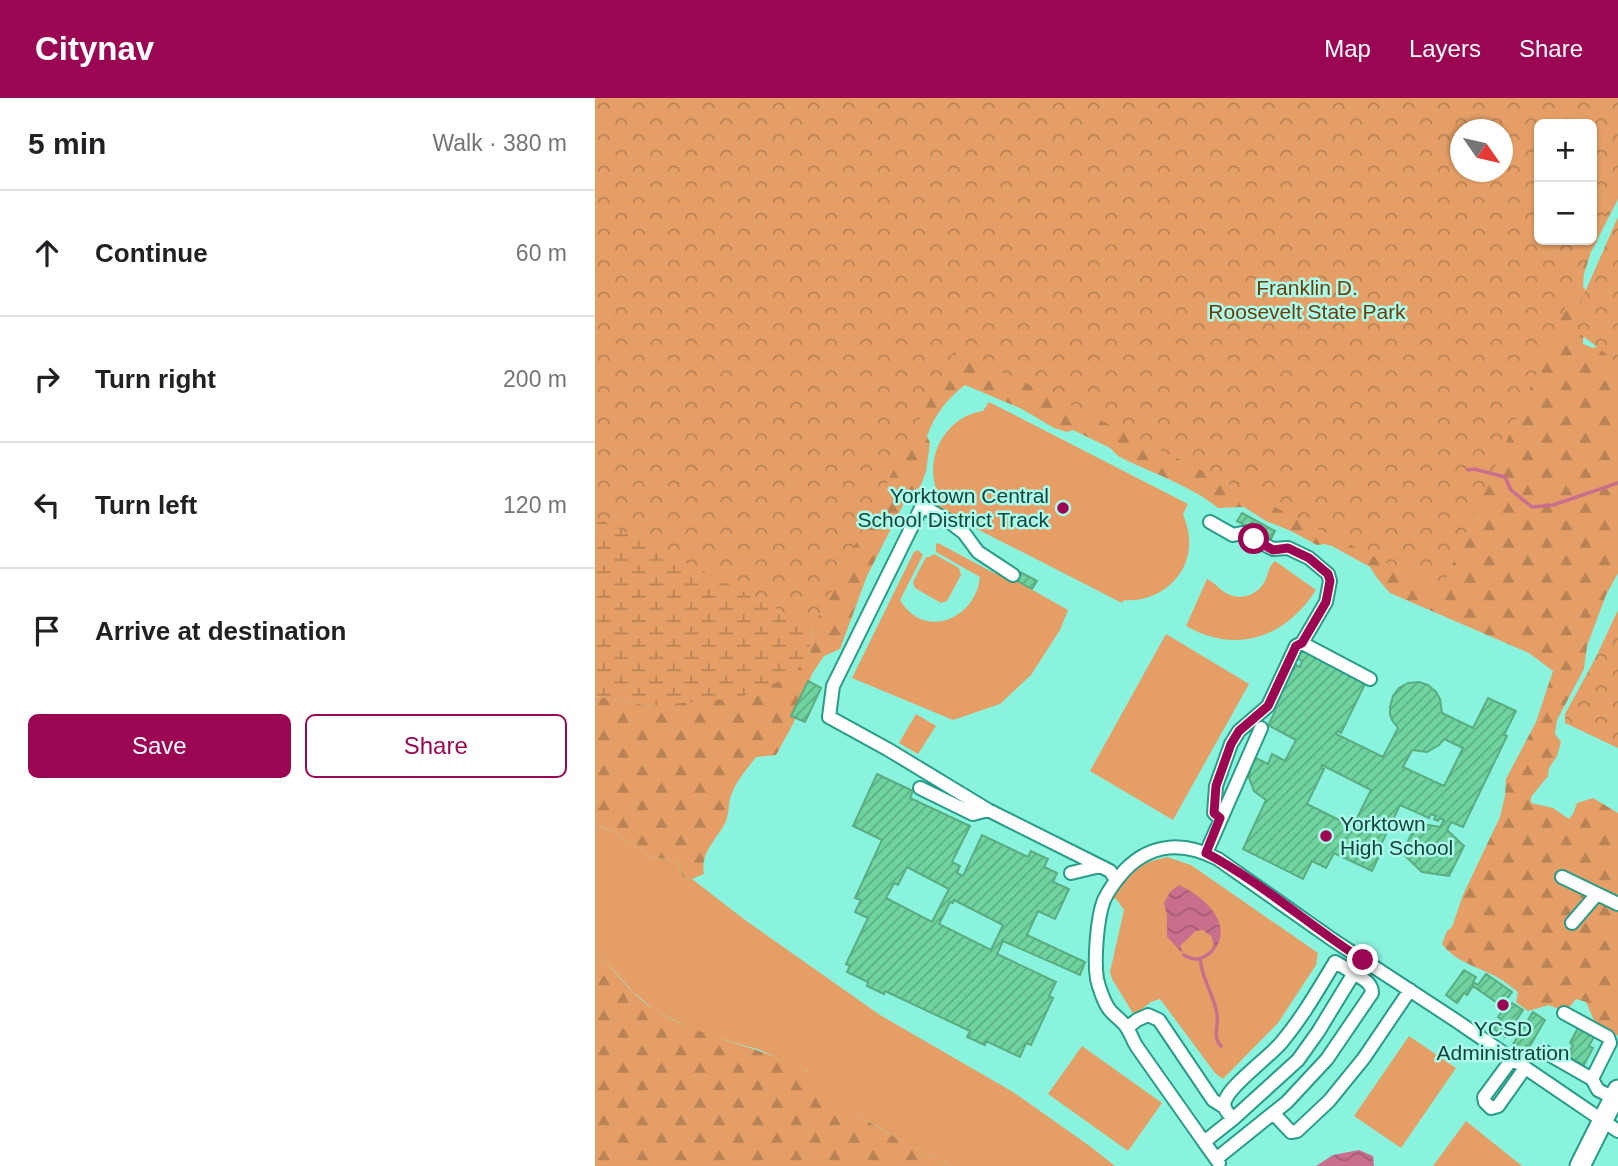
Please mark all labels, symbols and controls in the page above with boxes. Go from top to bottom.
text: Citynav [35,30,154,67]
text: Map [1324,35,1371,62]
text: Layers [1409,35,1481,62]
text: Share [1519,35,1583,62]
north arrow [1450,119,1513,182]
map controls [1534,119,1597,245]
button: + [1534,119,1597,182]
text: 5 min [28,127,106,160]
text: Walk · 380 m [432,130,567,156]
button: − [1534,182,1597,245]
icon: ahead [28,234,66,272]
text: Continue [95,238,208,268]
text: 60 m [516,240,567,266]
park label: Franklin D. Roosevelt State Park [1208,276,1406,323]
icon: right [28,360,66,398]
text: Turn right [95,364,216,394]
text: 200 m [503,366,567,392]
place label: Yorktown Central School District Track [858,484,1049,531]
icon: left [28,486,66,524]
text: Turn left [95,490,197,520]
text: 120 m [503,492,567,518]
marker: Yorktown Central School District Track [1055,500,1071,516]
route start [1238,523,1269,554]
icon: arrive [28,612,66,650]
text: Arrive at destination [95,616,346,646]
button: Save [28,714,291,778]
button: Share [305,714,567,778]
place label: Yorktown High School [1340,812,1453,859]
marker: Yorktown High School [1318,828,1334,844]
route end [1347,944,1378,975]
marker: YCSD Administration [1495,997,1511,1013]
place label: YCSD Administration [1436,1017,1570,1064]

